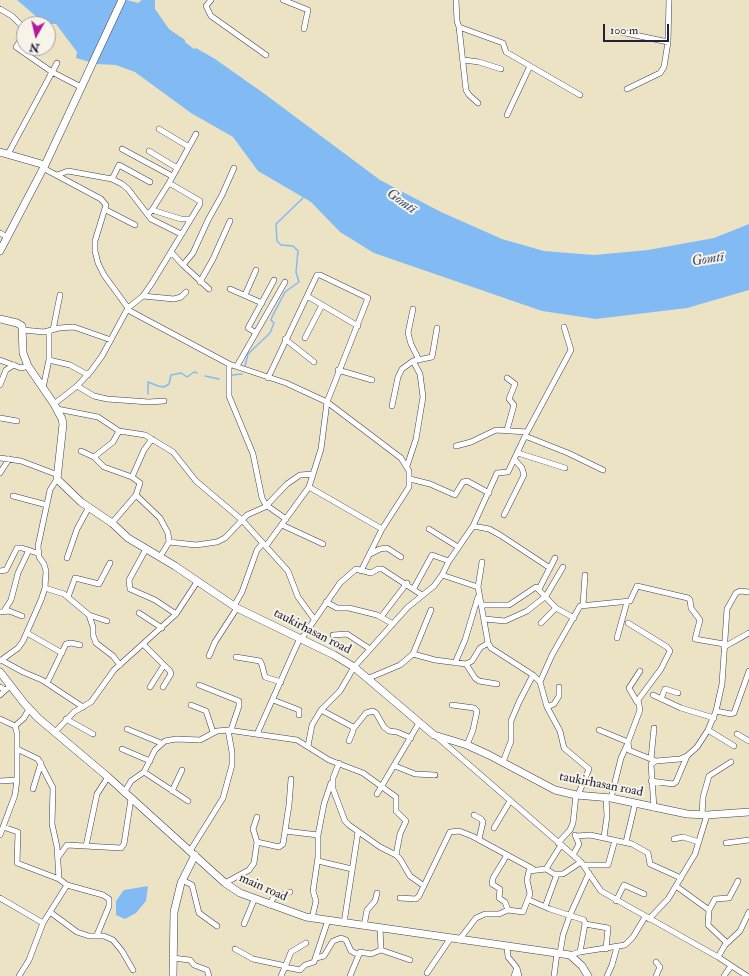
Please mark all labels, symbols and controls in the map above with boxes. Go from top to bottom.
north arrow [16,16,56,56]
scale bar [605,16,671,42]
text: 100 m [610,23,638,38]
text: N [29,40,40,55]
water label: Gomtī [383,186,419,218]
water label: Gomtī [691,249,725,271]
street label: taukirhasan road [271,606,353,658]
street label: taukirhasan road [558,769,644,801]
street label: main road [236,870,290,906]

